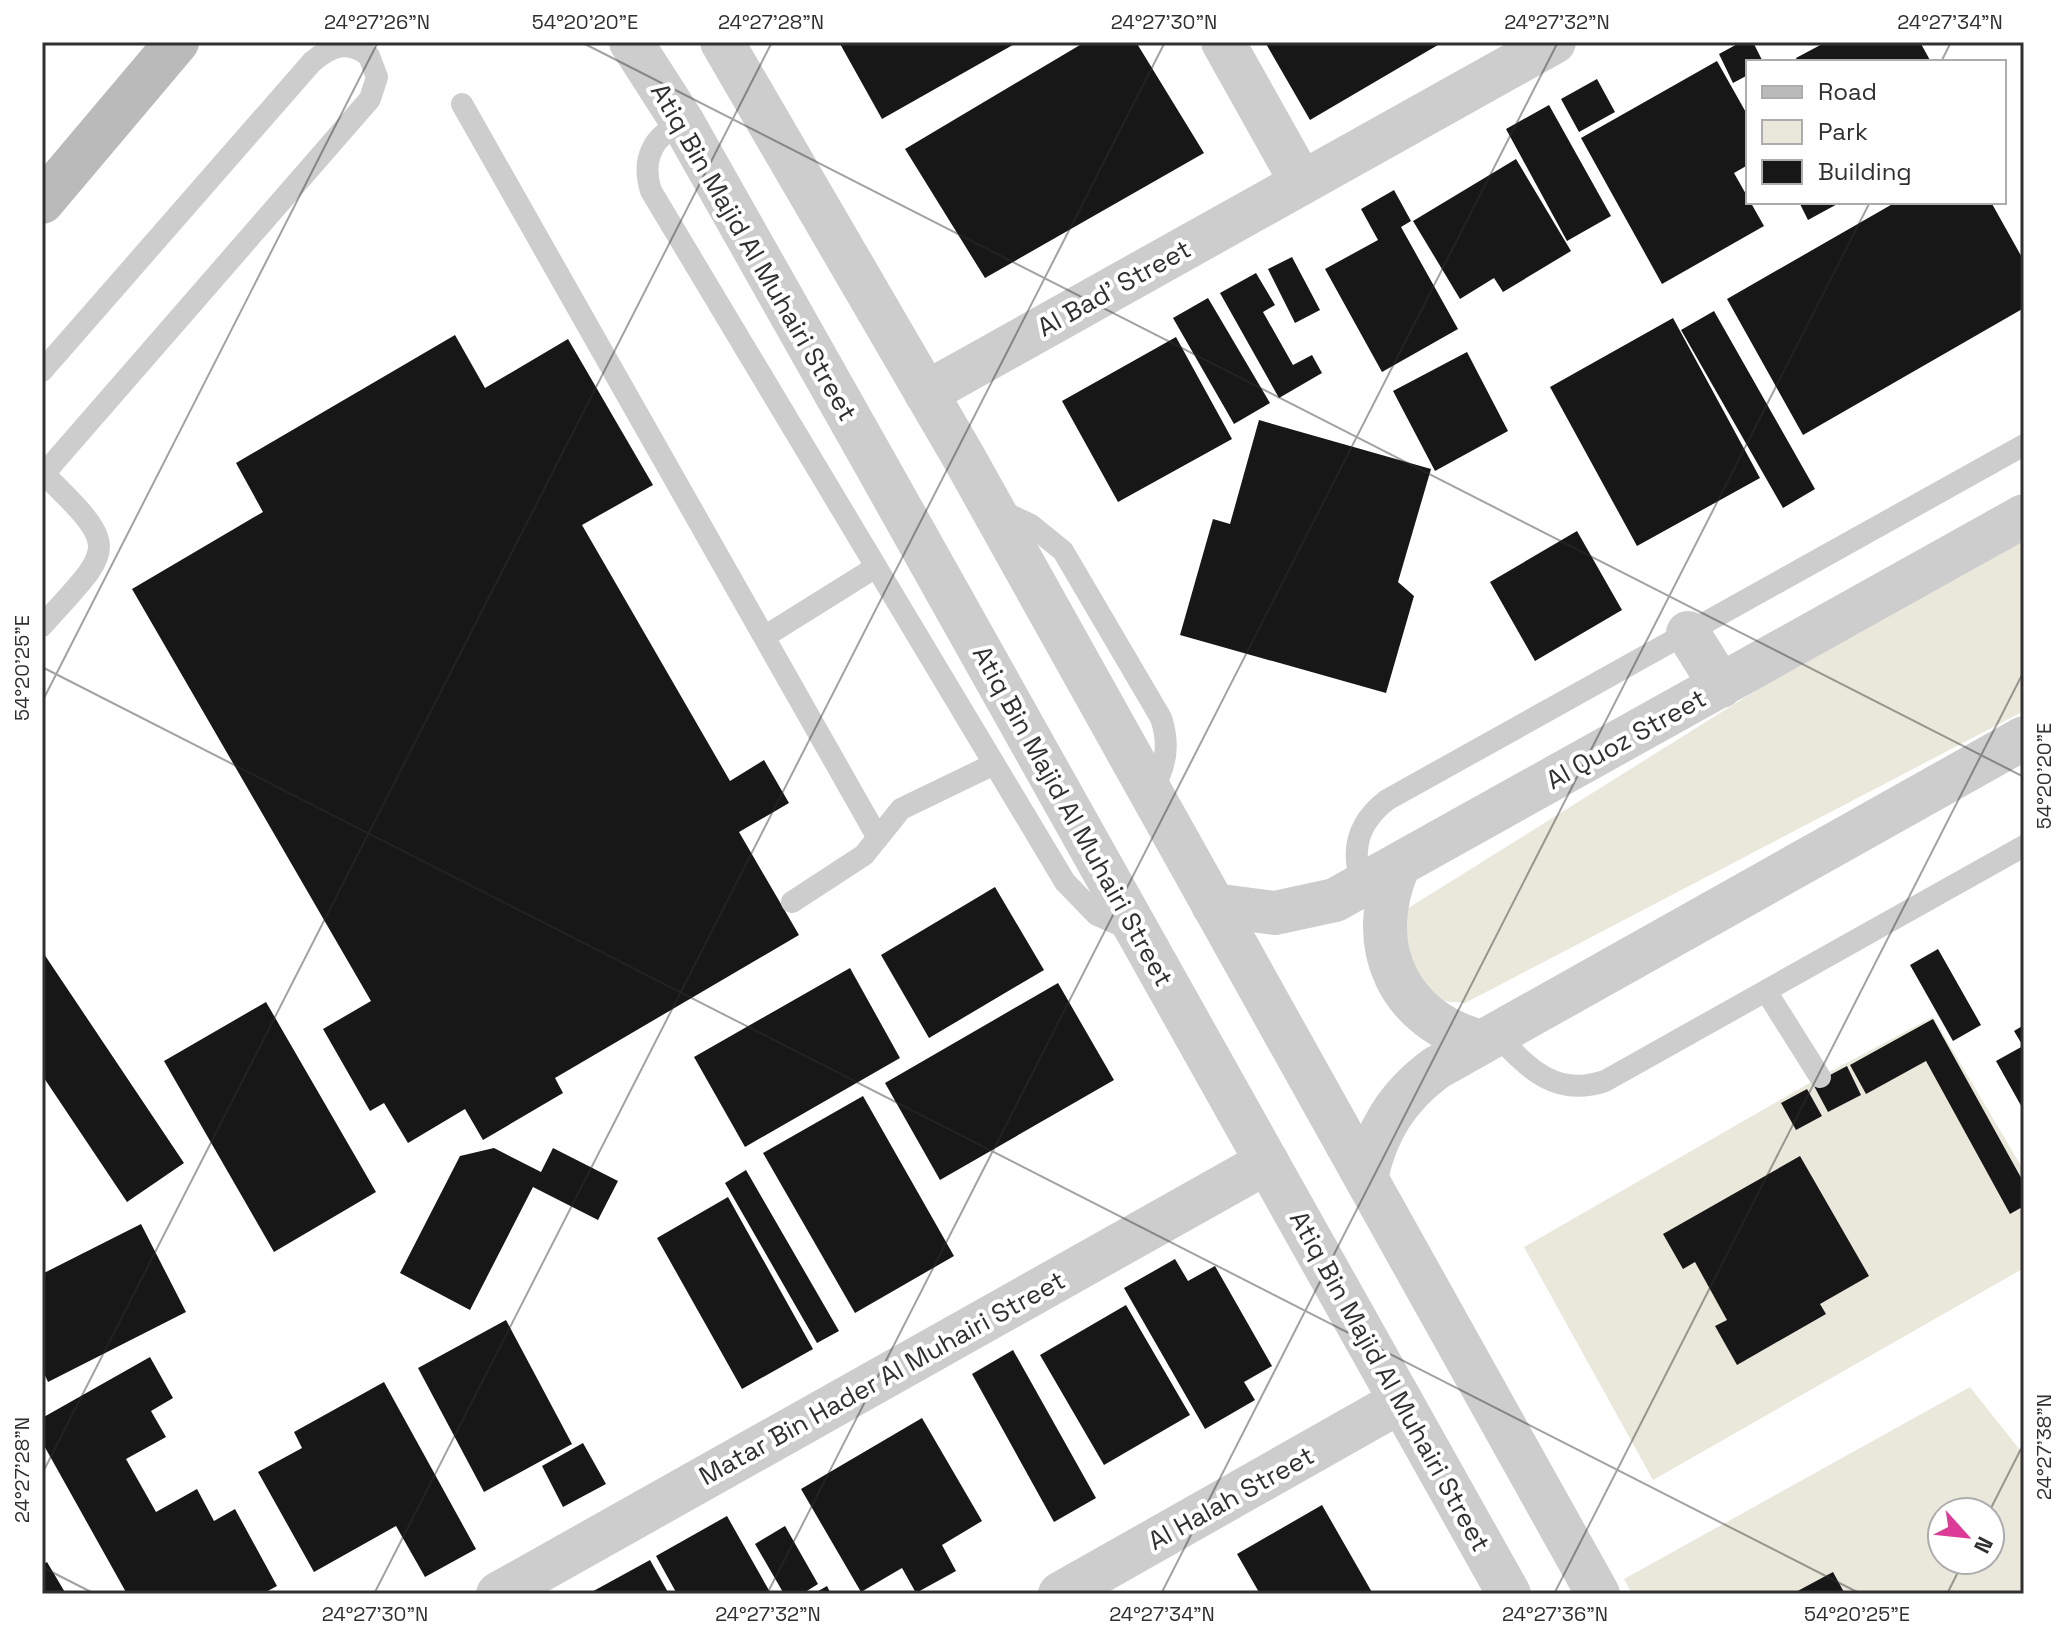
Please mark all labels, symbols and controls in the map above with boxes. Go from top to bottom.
text: 24°27'26"N [324,9,430,35]
text: 54°20'20"E [532,9,638,35]
text: 24°27'28"N [718,9,824,35]
text: 24°27'30"N [1111,9,1217,35]
text: 24°27'32"N [1504,9,1610,35]
text: 24°27'34"N [1897,9,2003,35]
legend [1746,60,2006,204]
text: Road [1818,76,1877,107]
street label: Atiq Bin Majid Al Muhairi Street [643,77,865,427]
text: Park [1818,116,1868,147]
text: Building [1818,156,1912,187]
street label: Al Bad' Street [1031,232,1197,344]
text: 54°20'25"E [9,615,35,721]
street label: Atiq Bin Majid Al Muhairi Street [965,640,1181,992]
street label: Al Quoz Street [1540,681,1712,797]
text: 54°20'20"E [2031,723,2057,829]
street label: Atiq Bin Majid Al Muhairi Street [1282,1205,1498,1557]
street label: Matar Bin Hader Al Muhairi Street [693,1263,1071,1493]
text: 24°27'38"N [2031,1394,2057,1500]
text: 24°27'28"N [9,1417,35,1523]
street label: Al Halah Street [1142,1438,1320,1558]
north arrow [1926,1496,2006,1576]
text: N [1968,1532,2000,1558]
text: 24°27'30"N [322,1601,428,1627]
text: 24°27'32"N [715,1601,821,1627]
text: 24°27'34"N [1109,1601,1215,1627]
text: 24°27'36"N [1502,1601,1608,1627]
text: 54°20'25"E [1804,1601,1910,1627]

